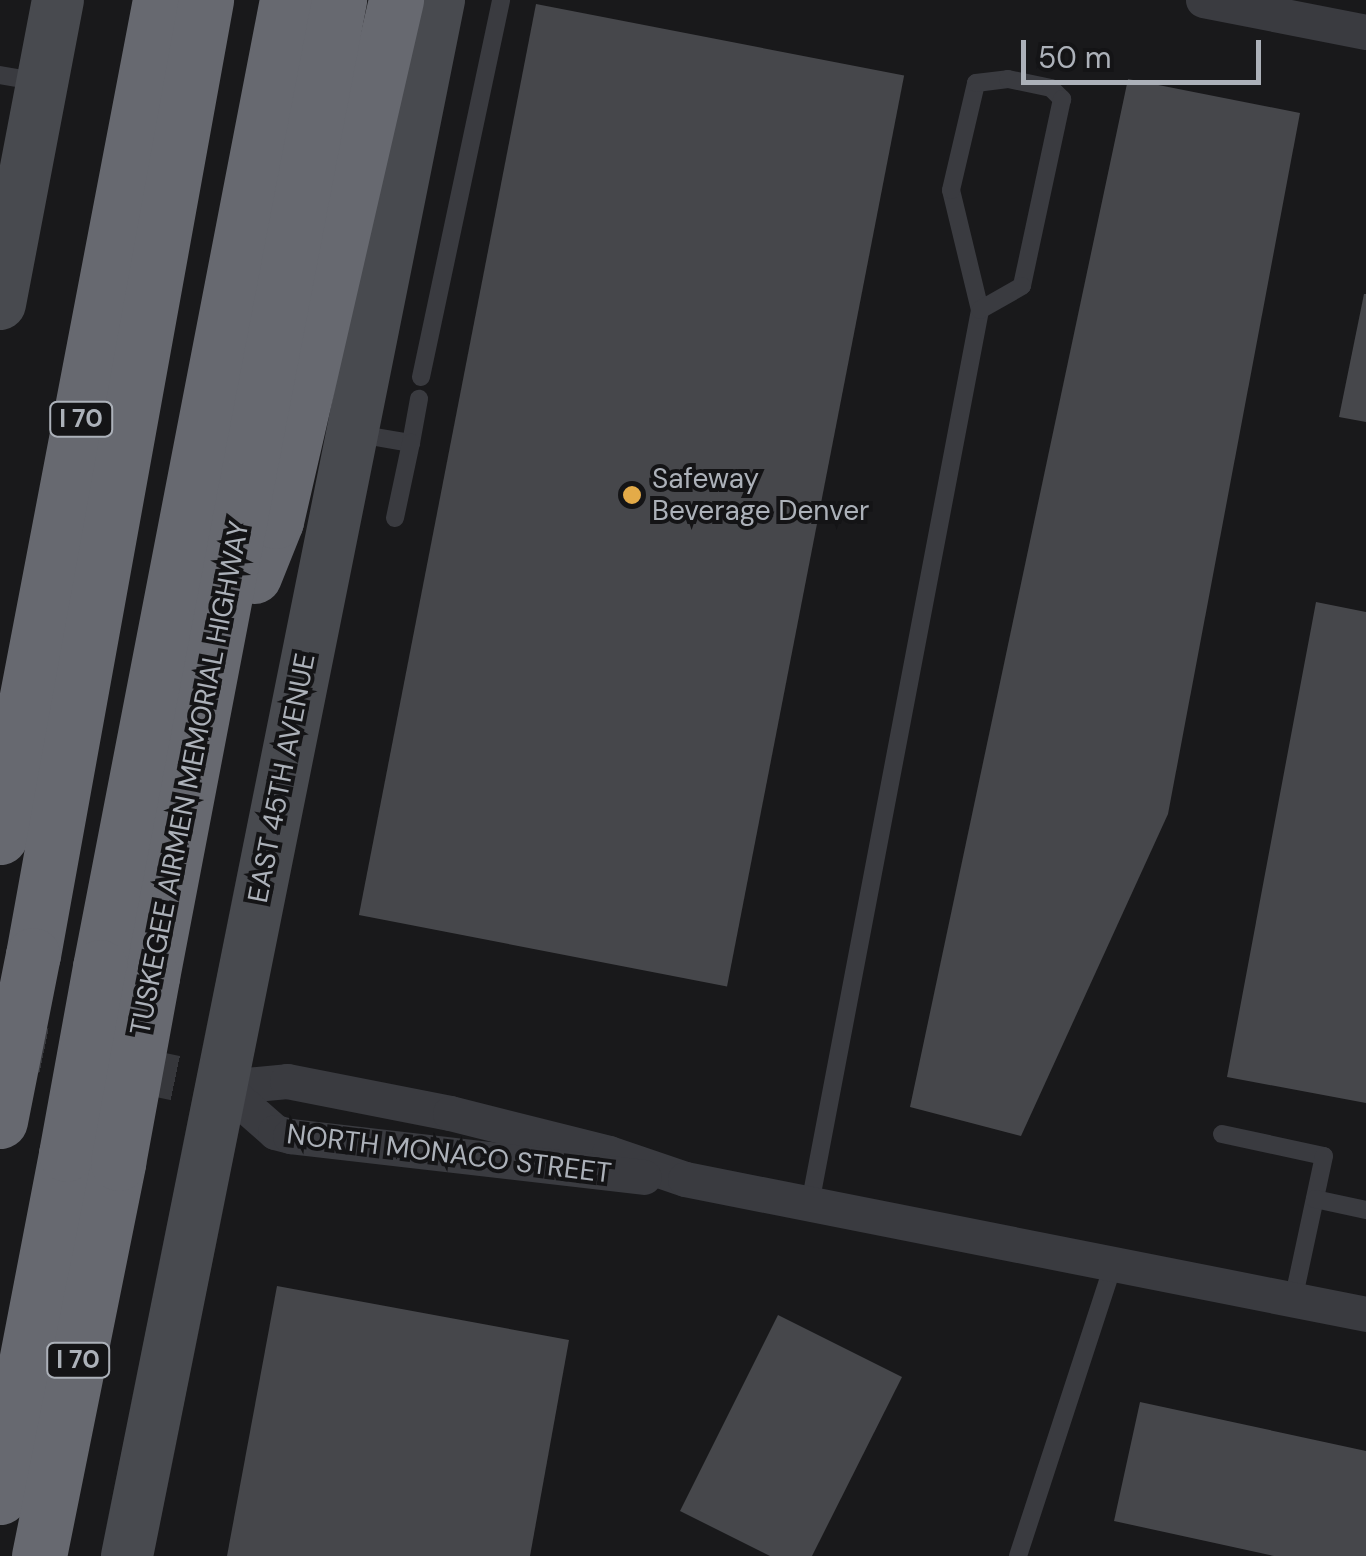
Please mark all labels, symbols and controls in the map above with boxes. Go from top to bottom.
scale bar [1026,20,1266,82]
text: 50 m [1038,38,1112,77]
road number: I 70 [48,399,114,439]
place label: Safeway Beverage Denver [652,462,869,528]
marker: Safeway Beverage Denver [621,484,643,506]
street label: TUSKEGEE AIRMEN MEMORIAL HIGHWAY [124,518,256,1038]
street label: EAST 45TH AVENUE [241,651,323,905]
street label: NORTH MONACO STREET [285,1117,613,1191]
road number: I 70 [46,1340,110,1380]

